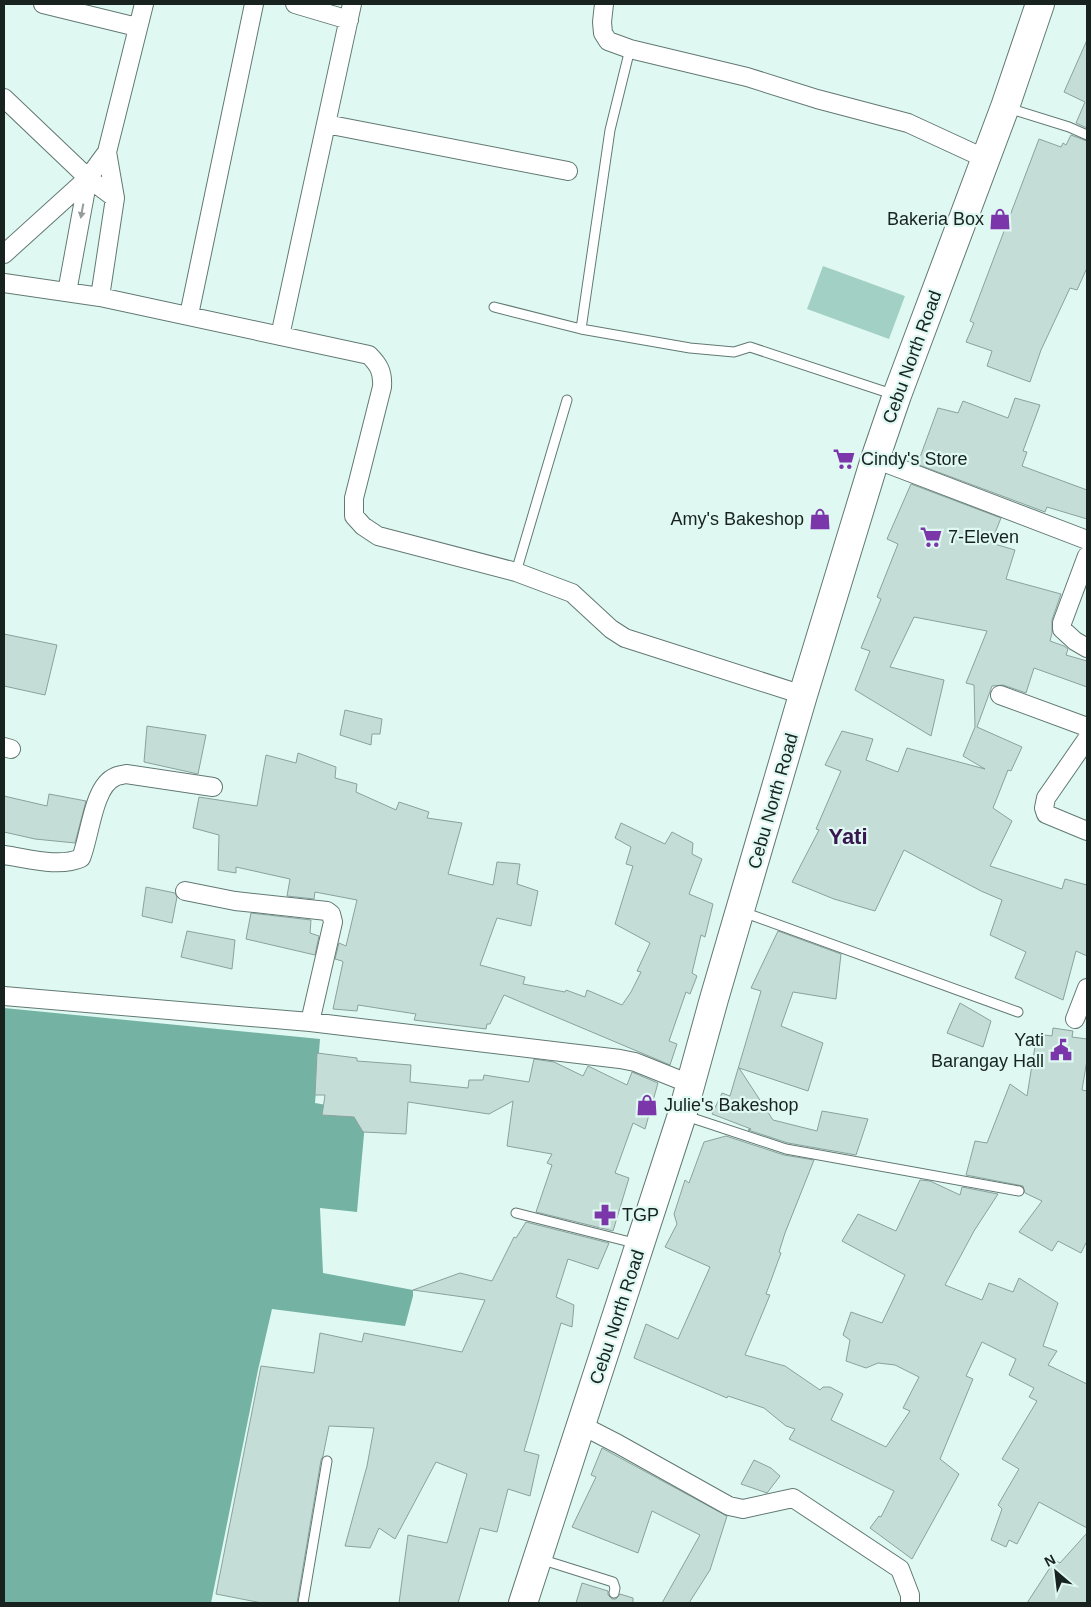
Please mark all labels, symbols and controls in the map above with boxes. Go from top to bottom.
one-way arrow [78,204,86,219]
shop icon: Bakeria Box [987,206,1013,232]
place label: Bakeria Box [887,209,984,229]
street label: Cebu North Road [879,288,945,426]
supermarket icon: Cindy's Store [831,446,857,472]
place label: Cindy's Store [861,449,967,469]
shop icon: Amy's Bakeshop [807,506,833,532]
place label: Amy's Bakeshop [671,509,804,529]
supermarket icon: 7-Eleven [918,524,944,550]
place label: 7-Eleven [948,527,1019,547]
street label: Cebu North Road [744,731,802,871]
district label: Yati [828,824,868,849]
place label: Yati Barangay Hall [931,1030,1044,1071]
public building icon: Yati Barangay Hall [1048,1037,1074,1063]
shop icon: Julie's Bakeshop [634,1092,660,1118]
place label: Julie's Bakeshop [664,1095,799,1115]
pharmacy icon: TGP [592,1202,618,1228]
place label: TGP [622,1205,659,1225]
street label: Cebu North Road [586,1247,648,1387]
north arrow [1031,1547,1081,1597]
text: N [1042,1551,1058,1570]

